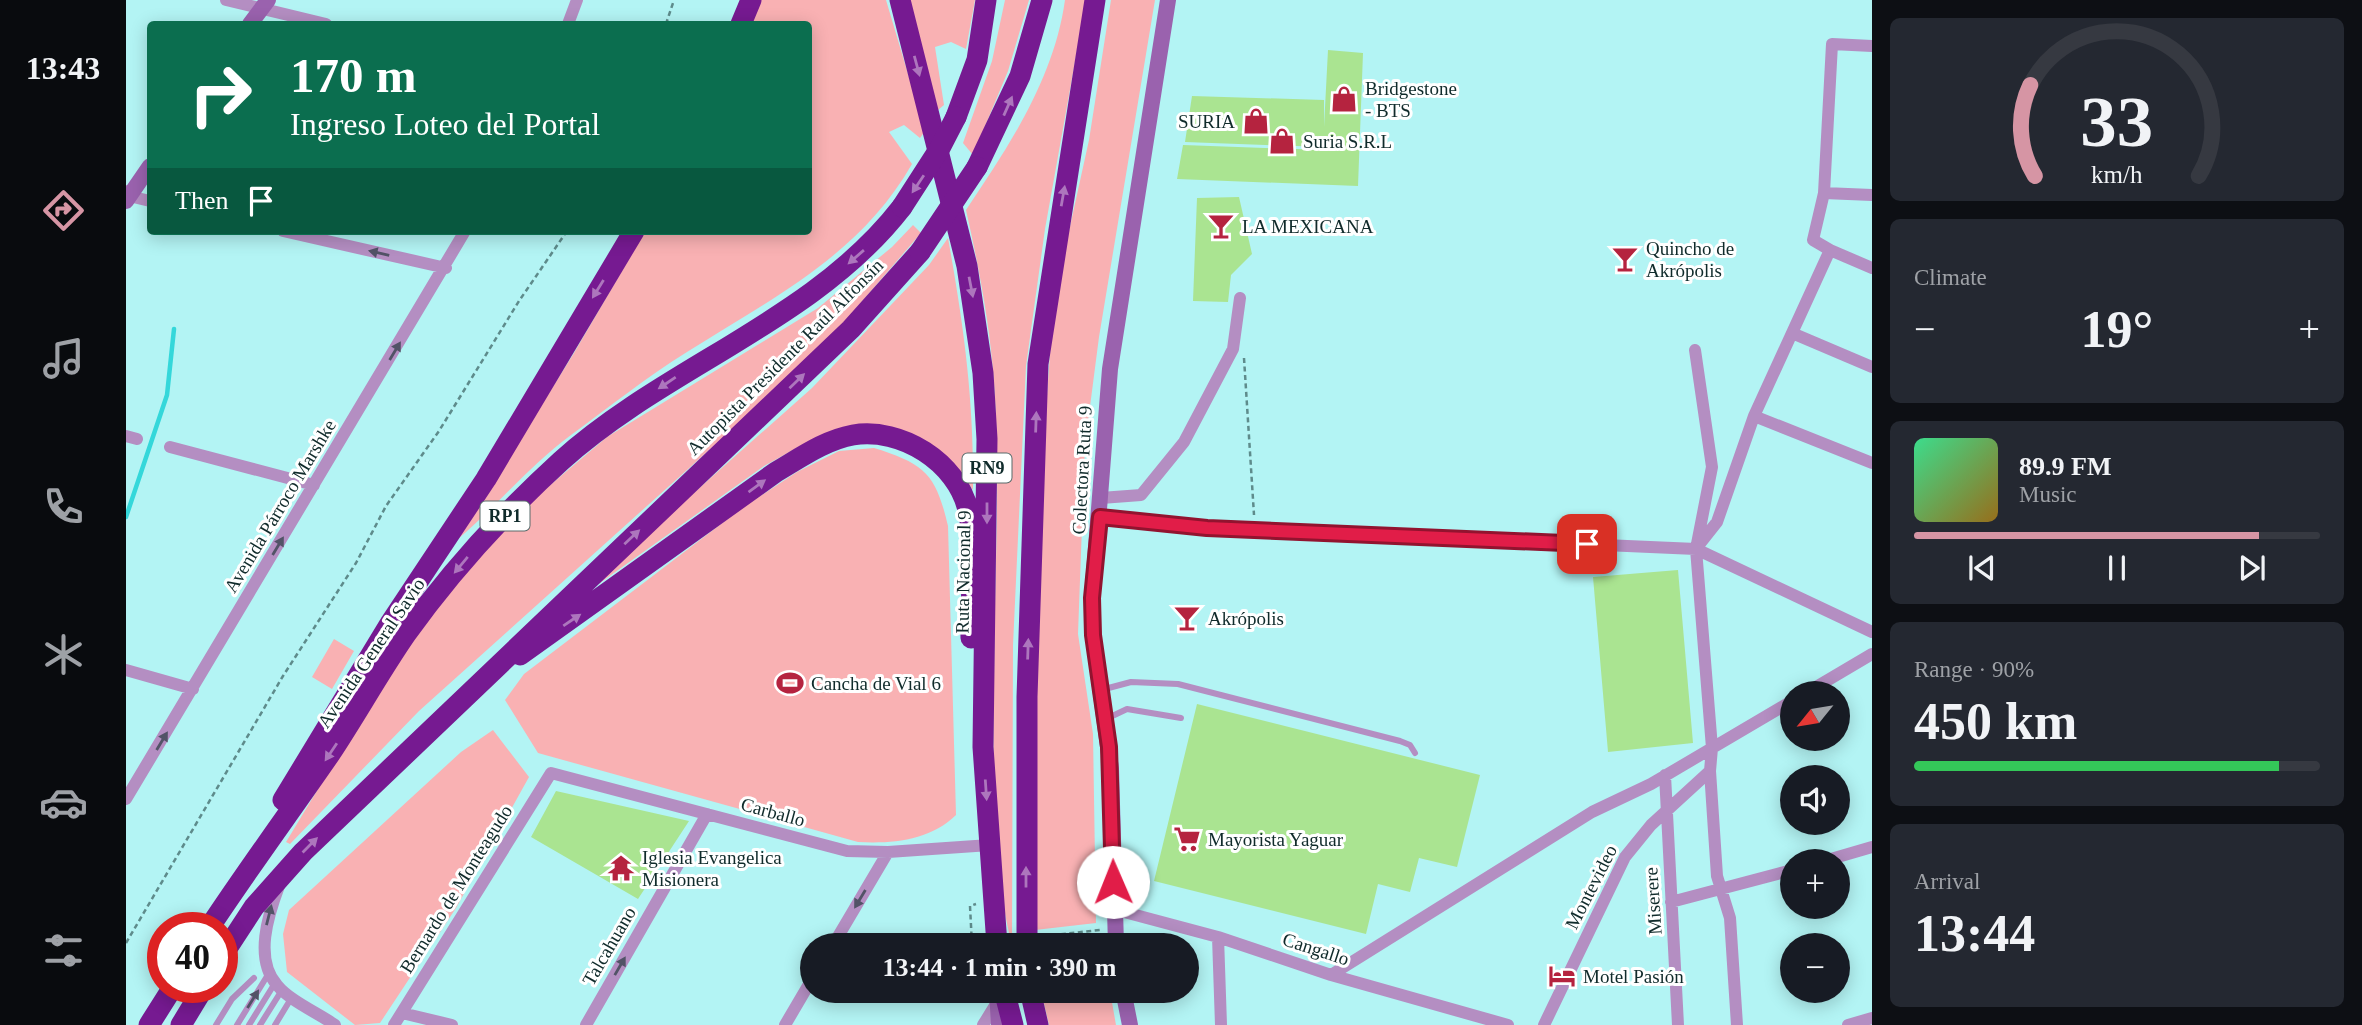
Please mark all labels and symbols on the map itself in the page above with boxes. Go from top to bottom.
one-way arrow [912,55,923,77]
place label: Bridgestone - BTS [1365,78,1457,121]
shop icon: Bridgestone - BTS [1329,84,1359,114]
one-way arrow [1002,96,1014,116]
shop icon: SURIA [1241,106,1271,136]
place label: SURIA [1178,111,1235,132]
shop icon: Suria S.R.L [1267,126,1297,156]
place label: Suria S.R.L [1303,131,1392,152]
one-way arrow [911,174,924,193]
one-way arrow [1058,185,1069,207]
bar icon: LA MEXICANA [1206,211,1236,241]
place label: LA MEXICANA [1242,216,1374,237]
place label: Quincho de Akrópolis [1646,238,1734,281]
bar icon: Quincho de Akrópolis [1610,244,1640,274]
one-way arrow [368,247,390,258]
one-way arrow [847,249,864,264]
street label: Autopista Presidente Raúl Alfonsín [683,254,888,459]
one-way arrow [966,276,977,298]
one-way arrow [592,280,605,299]
one-way arrow [389,341,402,360]
one-way arrow [788,373,805,389]
one-way arrow [658,376,676,390]
street label: Colectora Ruta 9 [1068,405,1096,535]
one-way arrow [1030,411,1042,433]
street label: Avenida Párroco Marshke [220,416,340,596]
road number: RN9 [962,454,1012,482]
one-way arrow [748,479,766,493]
road number: RP1 [480,502,530,530]
one-way arrow [981,503,993,525]
street label: Ruta Nacional 9 [951,510,975,634]
pin [1557,514,1617,574]
one-way arrow [623,529,640,546]
one-way arrow [272,536,284,555]
one-way arrow [454,557,469,574]
street label: Avenida General Savio [313,574,429,732]
bar icon: Akrópolis [1172,603,1202,633]
place label: Akrópolis [1208,608,1284,629]
one-way arrow [563,614,582,627]
one-way arrow [1023,638,1034,660]
sports icon: Cancha de Vial 6 [775,668,805,698]
place label: Cancha de Vial 6 [811,673,941,694]
north arrow [1780,681,1850,751]
one-way arrow [155,732,168,751]
one-way arrow [324,743,338,761]
one-way arrow [981,779,992,801]
street label: Carballo [739,793,807,831]
street label: Bernardo de Monteagudo [396,801,516,977]
supermarket icon: Mayorista Yaguar [1172,824,1202,854]
place label: Mayorista Yaguar [1208,829,1344,850]
one-way arrow [301,837,318,854]
street label: Montevideo [1561,841,1621,933]
position arrow [1076,845,1150,919]
place label: Iglesia Evangelica Misionera [642,847,782,890]
temple icon: Iglesia Evangelica Misionera [606,853,636,883]
one-way arrow [1020,866,1031,888]
street label: Miserere [1640,867,1666,935]
one-way arrow [854,889,867,908]
street label: Talcahuano [578,903,640,989]
one-way arrow [264,904,275,926]
speed limit sign: 40 [147,912,238,1003]
street label: Cangallo [1280,928,1352,970]
one-way arrow [614,956,626,975]
hotel icon: Motel Pasión [1547,961,1577,991]
place label: Motel Pasión [1583,966,1684,987]
one-way arrow [247,989,260,1008]

